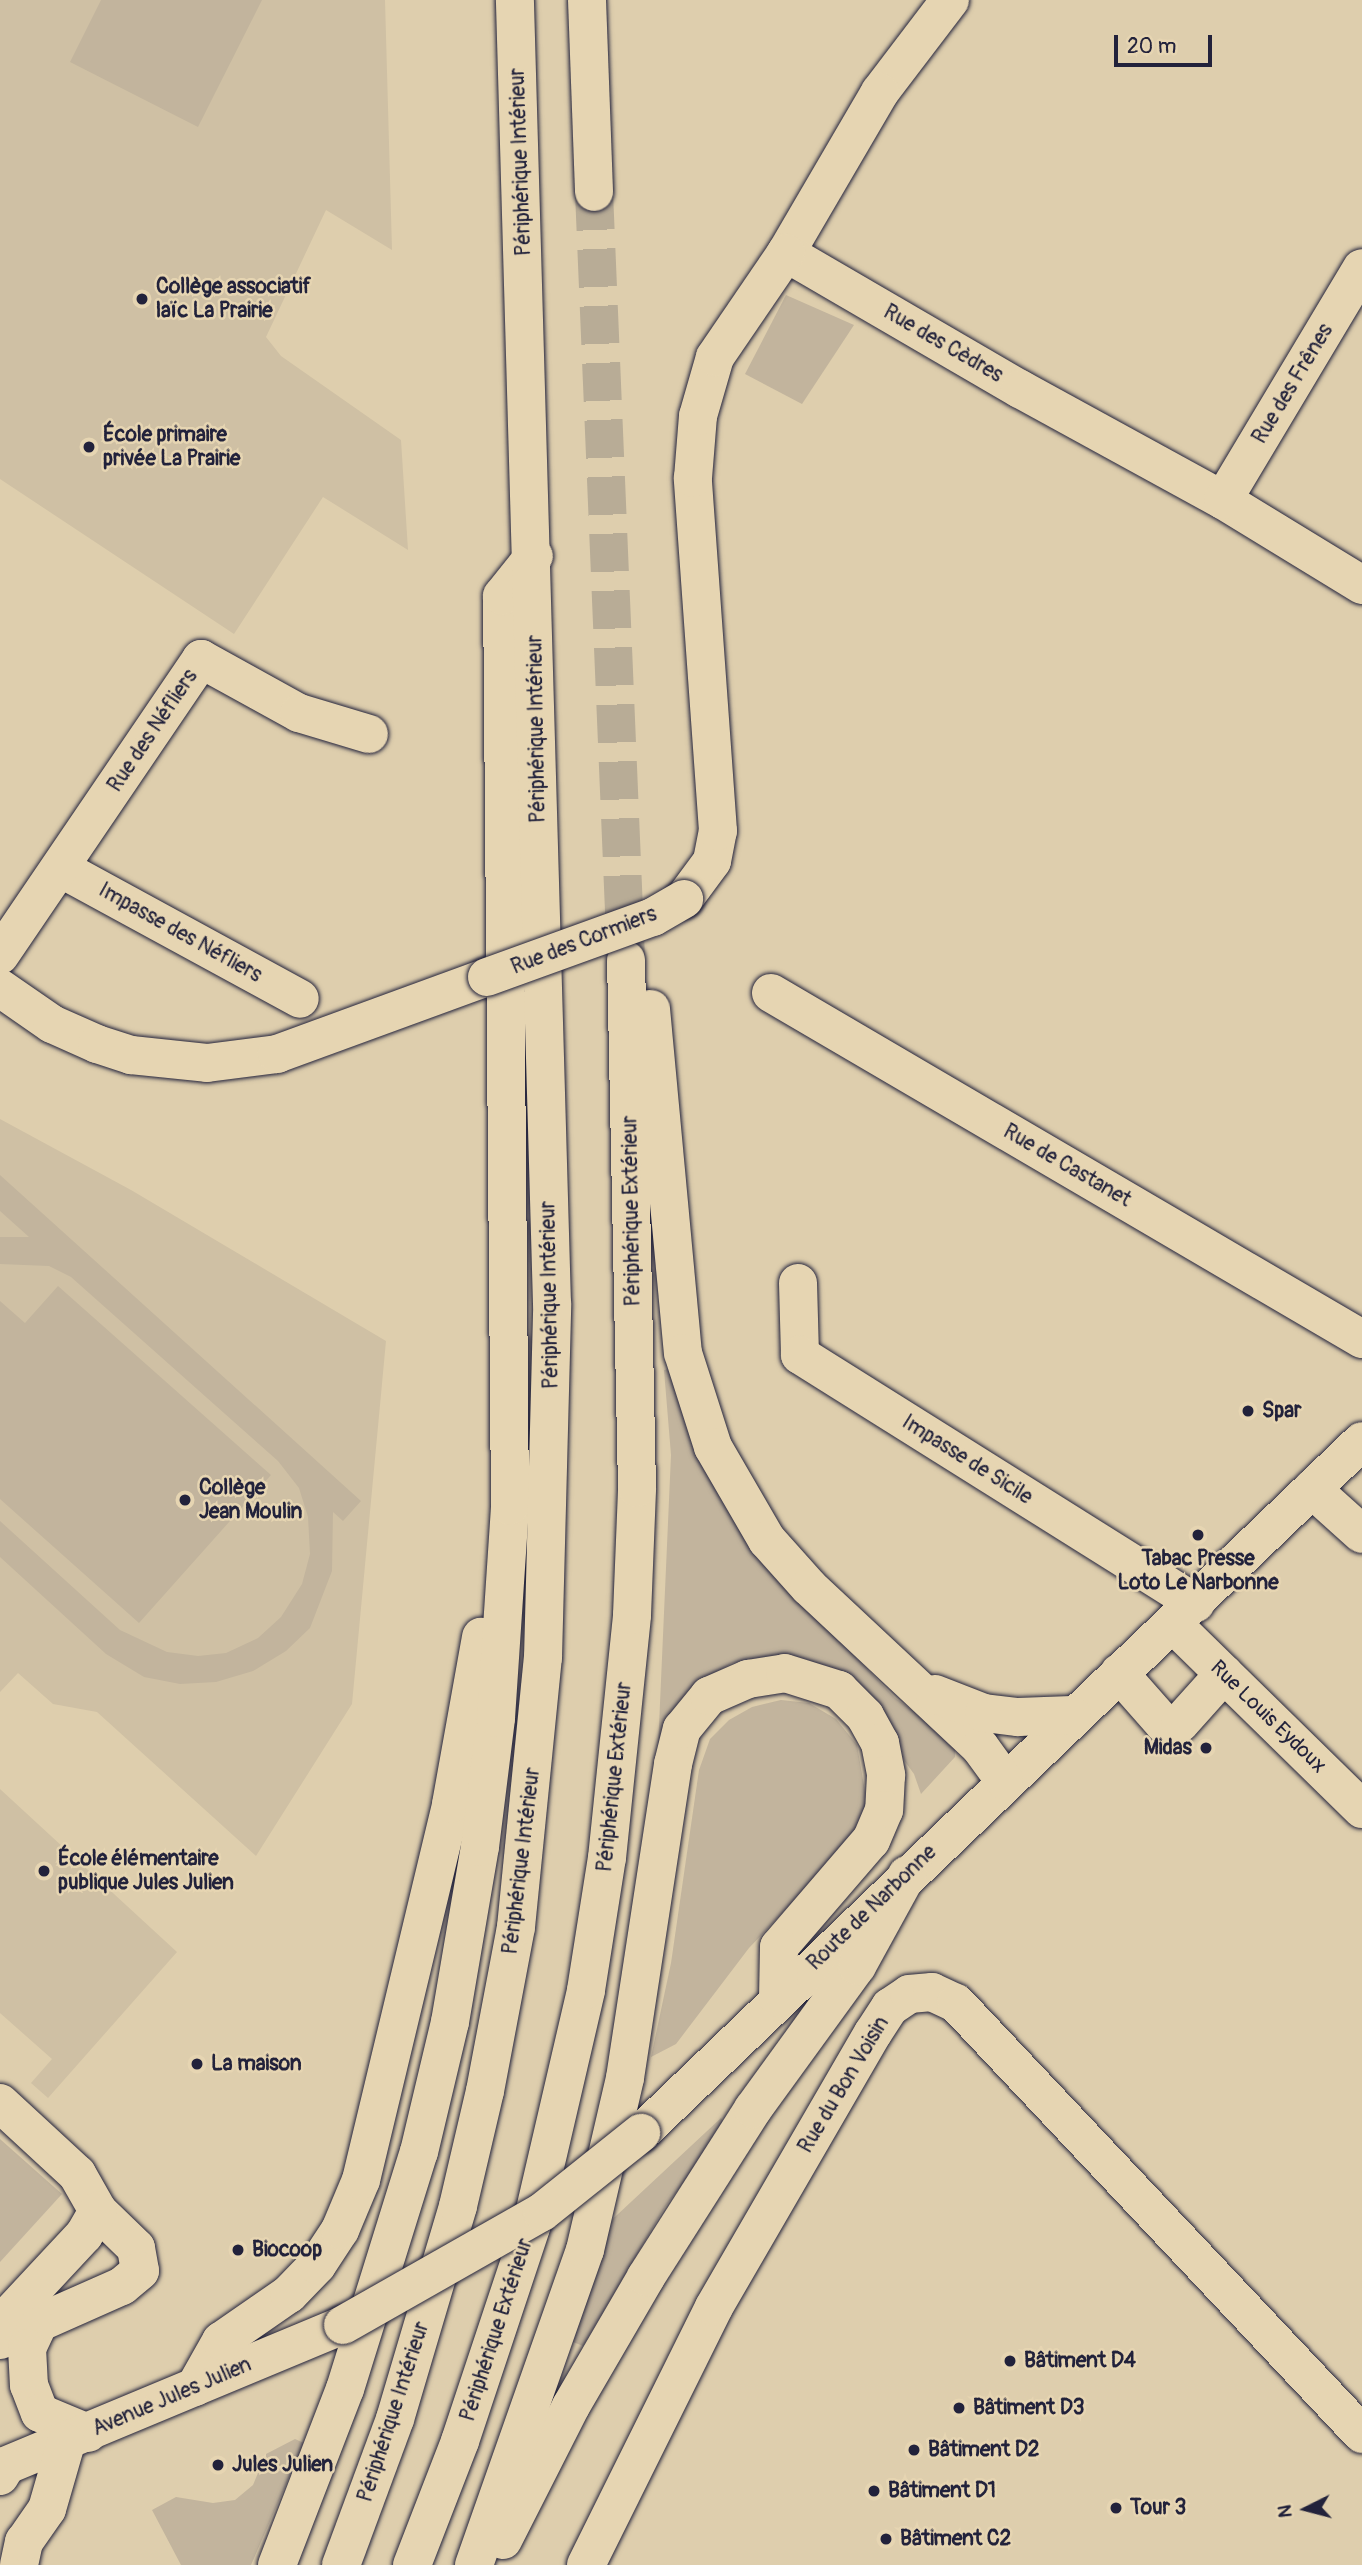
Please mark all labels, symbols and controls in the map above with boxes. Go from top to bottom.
scale bar [1117,21,1215,65]
text: 20 m [1127,33,1176,60]
street label: Périphérique Intérieur [505,67,537,257]
place label: Collège associatif laïc La Prairie [156,274,311,324]
marker: Collège associatif laïc La Prairie [134,291,150,307]
street label: Rue des Cèdres [879,300,1007,388]
street label: Rue des Frênes [1247,319,1339,449]
place label: École primaire privée La Prairie [103,422,240,472]
marker: École primaire privée La Prairie [81,439,97,455]
street label: Périphérique Intérieur [523,635,551,823]
street label: Rue des Néfliers [103,665,203,797]
street label: Impasse des Néfliers [94,878,266,988]
street label: Rue des Cormiers [508,902,660,980]
street label: Périphérique Extérieur [618,1115,646,1307]
street label: Rue de Castanet [999,1119,1135,1213]
street label: Périphérique Intérieur [536,1201,564,1389]
place label: Spar [1262,1398,1301,1424]
marker: Spar [1240,1403,1256,1419]
street label: Impasse de Sicile [897,1410,1037,1510]
place label: Collège Jean Moulin [199,1475,302,1525]
marker: Collège Jean Moulin [177,1492,193,1508]
marker: Tabac Presse Loto Le Narbonne [1190,1527,1206,1543]
place label: Tabac Presse Loto Le Narbonne [1117,1546,1279,1596]
street label: Rue Louis Eydoux [1205,1655,1331,1779]
street label: Périphérique Extérieur [592,1681,638,1873]
place label: Midas [1144,1735,1192,1761]
marker: Midas [1198,1740,1214,1756]
street label: Périphérique Intérieur [498,1766,546,1956]
street label: Route de Narbonne [802,1840,942,1976]
place label: École élémentaire publique Jules Julien [58,1846,234,1896]
marker: École élémentaire publique Jules Julien [36,1863,52,1879]
street label: Rue du Bon Voisin [793,2012,895,2158]
place label: La maison [211,2051,302,2077]
marker: La maison [189,2056,205,2072]
street label: Périphérique Extérieur [455,2235,539,2425]
place label: Biocoop [252,2237,322,2263]
marker: Biocoop [230,2242,246,2258]
street label: Périphérique Intérieur [353,2319,435,2505]
place label: Bâtiment D4 [1024,2348,1136,2374]
street label: Avenue Jules Julien [89,2352,255,2442]
marker: Bâtiment D4 [1002,2353,1018,2369]
place label: Bâtiment D3 [973,2395,1085,2421]
marker: Bâtiment D3 [951,2400,967,2416]
place label: Bâtiment D2 [928,2437,1040,2463]
marker: Bâtiment D2 [906,2442,922,2458]
place label: Jules Julien [232,2452,333,2478]
marker: Jules Julien [210,2457,226,2473]
north arrow [1271,2474,1341,2544]
place label: Bâtiment D1 [888,2478,996,2504]
marker: Bâtiment D1 [866,2483,882,2499]
place label: Tour 3 [1130,2495,1186,2521]
marker: Tour 3 [1108,2500,1124,2516]
text: N [1273,2504,1298,2519]
place label: Bâtiment C2 [900,2526,1011,2552]
marker: Bâtiment C2 [878,2531,894,2547]

